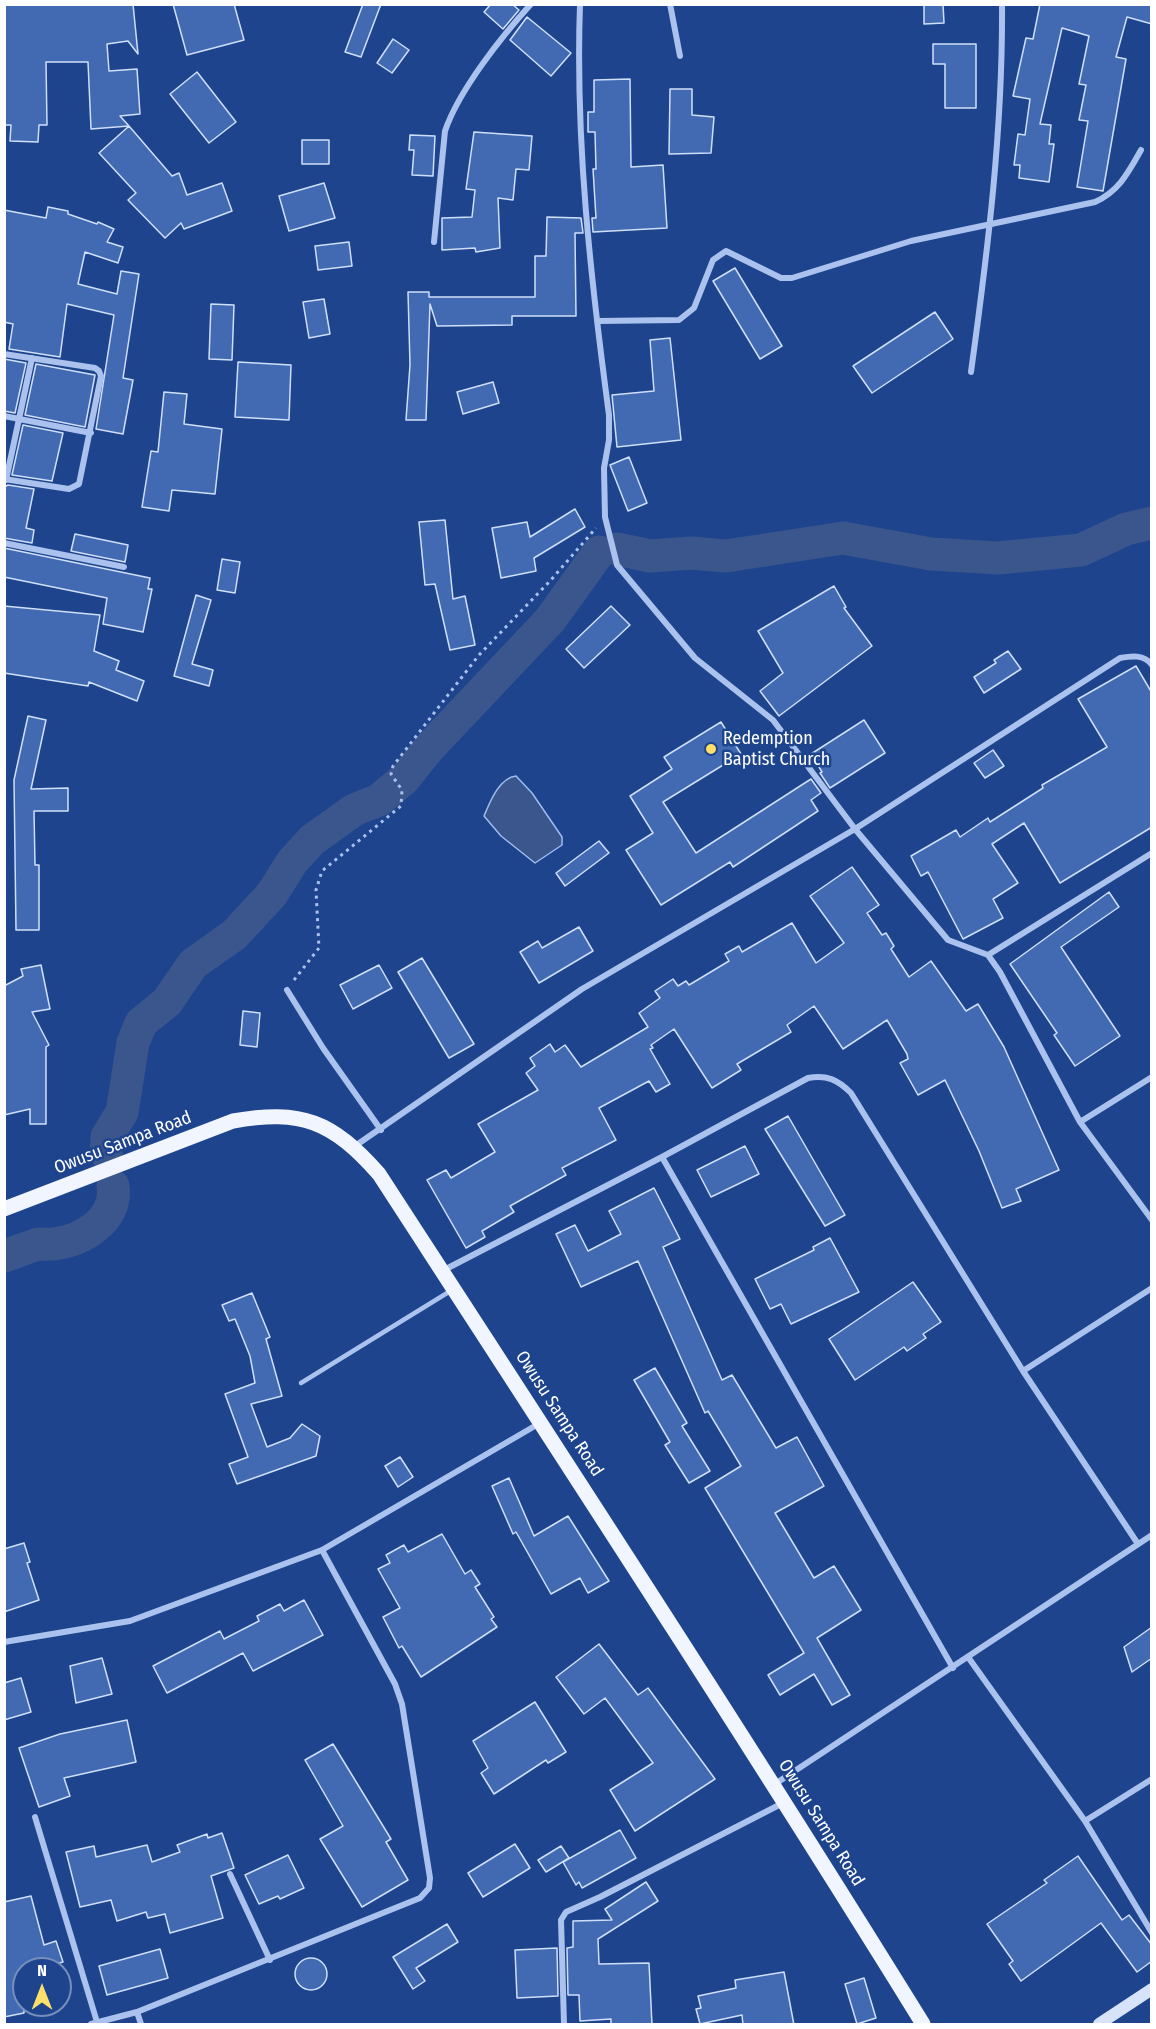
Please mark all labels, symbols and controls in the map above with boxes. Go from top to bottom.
place label: Redemption Baptist Church [723,728,830,771]
marker: Redemption Baptist Church [704,742,718,756]
street label: Owusu Sampa Road [51,1107,195,1179]
street label: Owusu Sampa Road [510,1347,608,1481]
street label: Owusu Sampa Road [773,1756,869,1890]
north arrow [12,1957,72,2017]
text: N [37,1961,47,1980]

